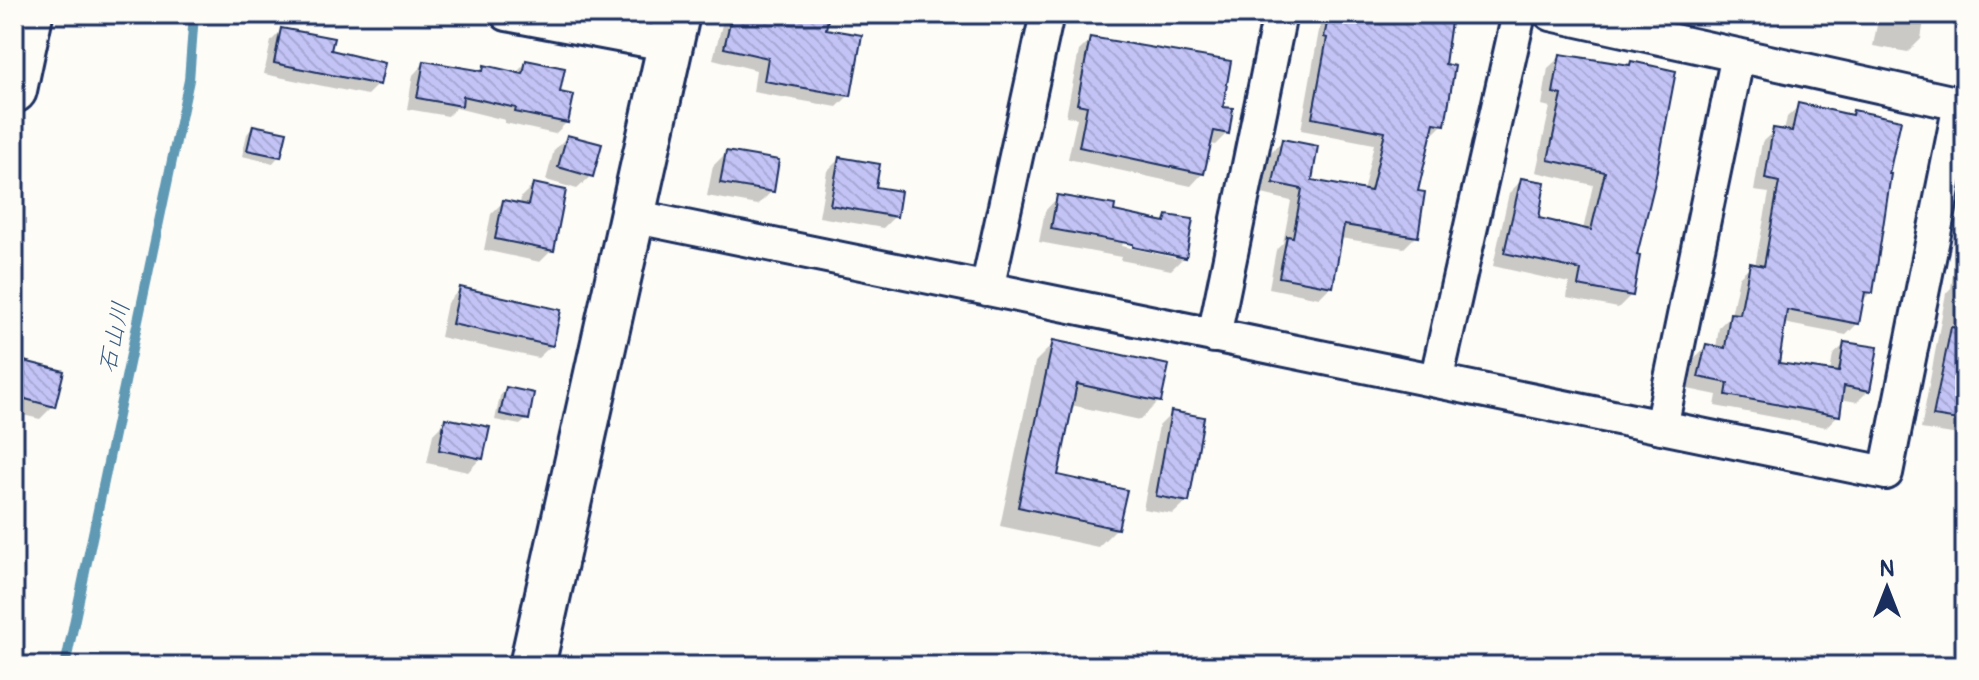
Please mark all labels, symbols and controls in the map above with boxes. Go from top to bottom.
water label: 石山川 [93,299,136,375]
north arrow [1847,548,1927,628]
text: N [1880,555,1895,583]

